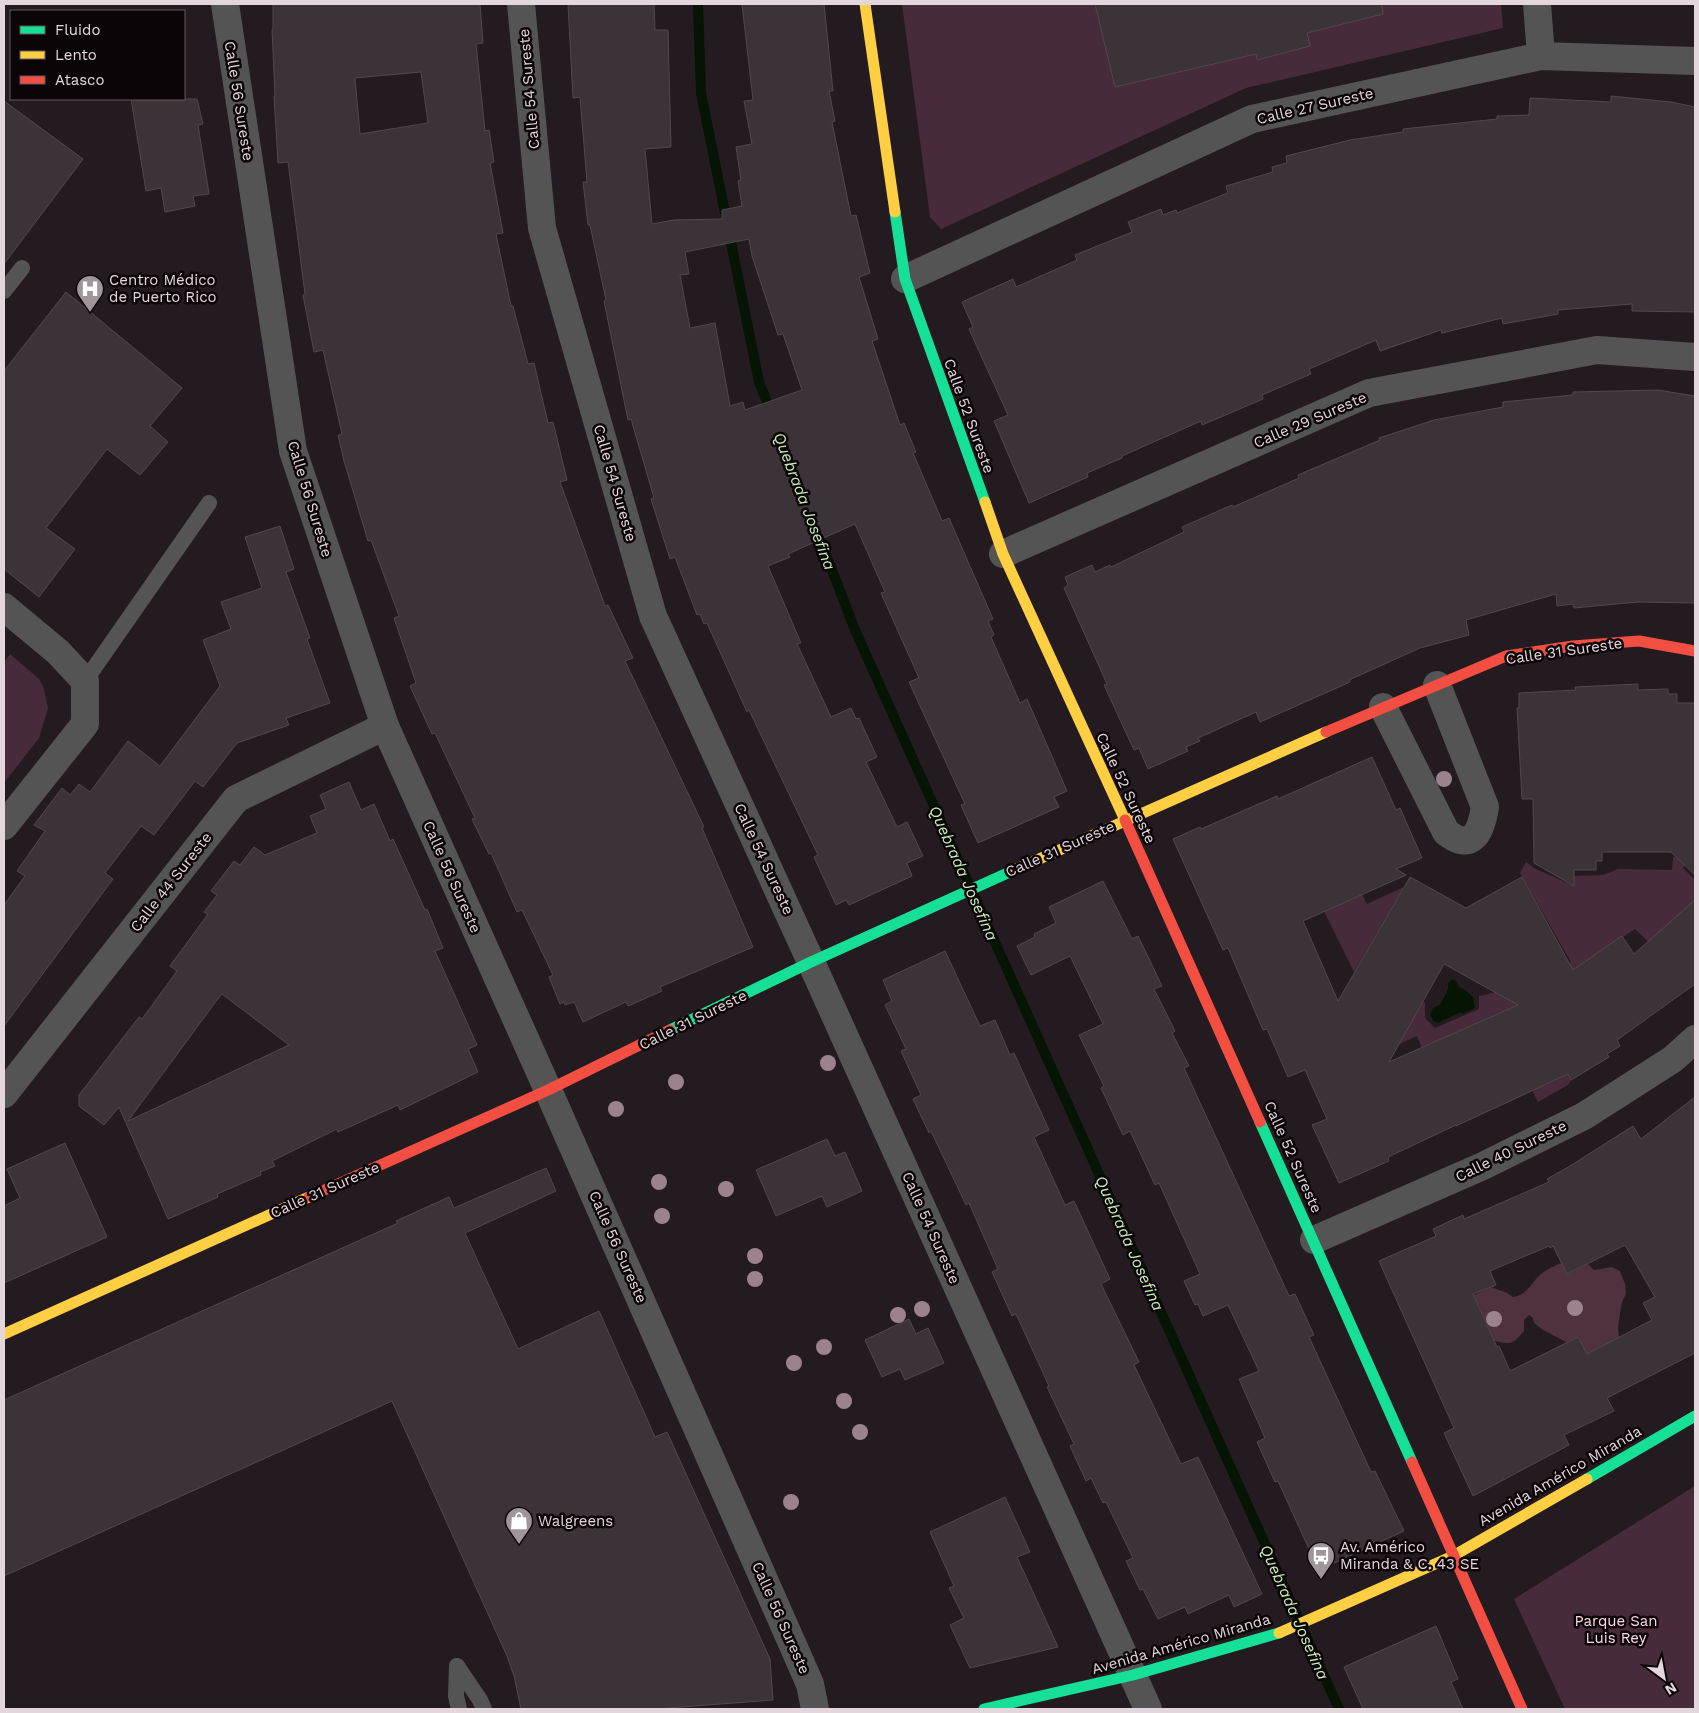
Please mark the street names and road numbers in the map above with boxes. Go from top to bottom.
street label: Calle 54 Sureste [515,28,543,150]
street label: Calle 56 Sureste [221,40,257,162]
street label: Calle 27 Sureste [1255,84,1375,128]
street label: Calle 52 Sureste [940,356,998,476]
street label: Calle 29 Sureste [1251,388,1369,452]
street label: Calle 54 Sureste [590,422,640,544]
street label: Calle 56 Sureste [284,439,336,559]
street label: Calle 31 Sureste [1505,634,1623,668]
street label: Calle 52 Sureste [1092,730,1160,846]
street label: Calle 54 Sureste [730,800,798,918]
street label: Calle 31 Sureste [1003,817,1117,881]
street label: Calle 56 Sureste [419,818,485,936]
street label: Calle 44 Sureste [127,829,215,935]
street label: Calle 31 Sureste [636,986,750,1054]
street label: Calle 52 Sureste [1260,1098,1326,1216]
street label: Calle 40 Sureste [1452,1116,1570,1186]
street label: Calle 31 Sureste [268,1158,382,1222]
street label: Calle 54 Sureste [898,1169,964,1287]
street label: Calle 56 Sureste [585,1188,651,1306]
street label: Avenida Américo Miranda [1475,1422,1645,1530]
street label: Calle 56 Sureste [748,1559,814,1677]
street label: Avenida Américo Miranda [1090,1610,1273,1678]

